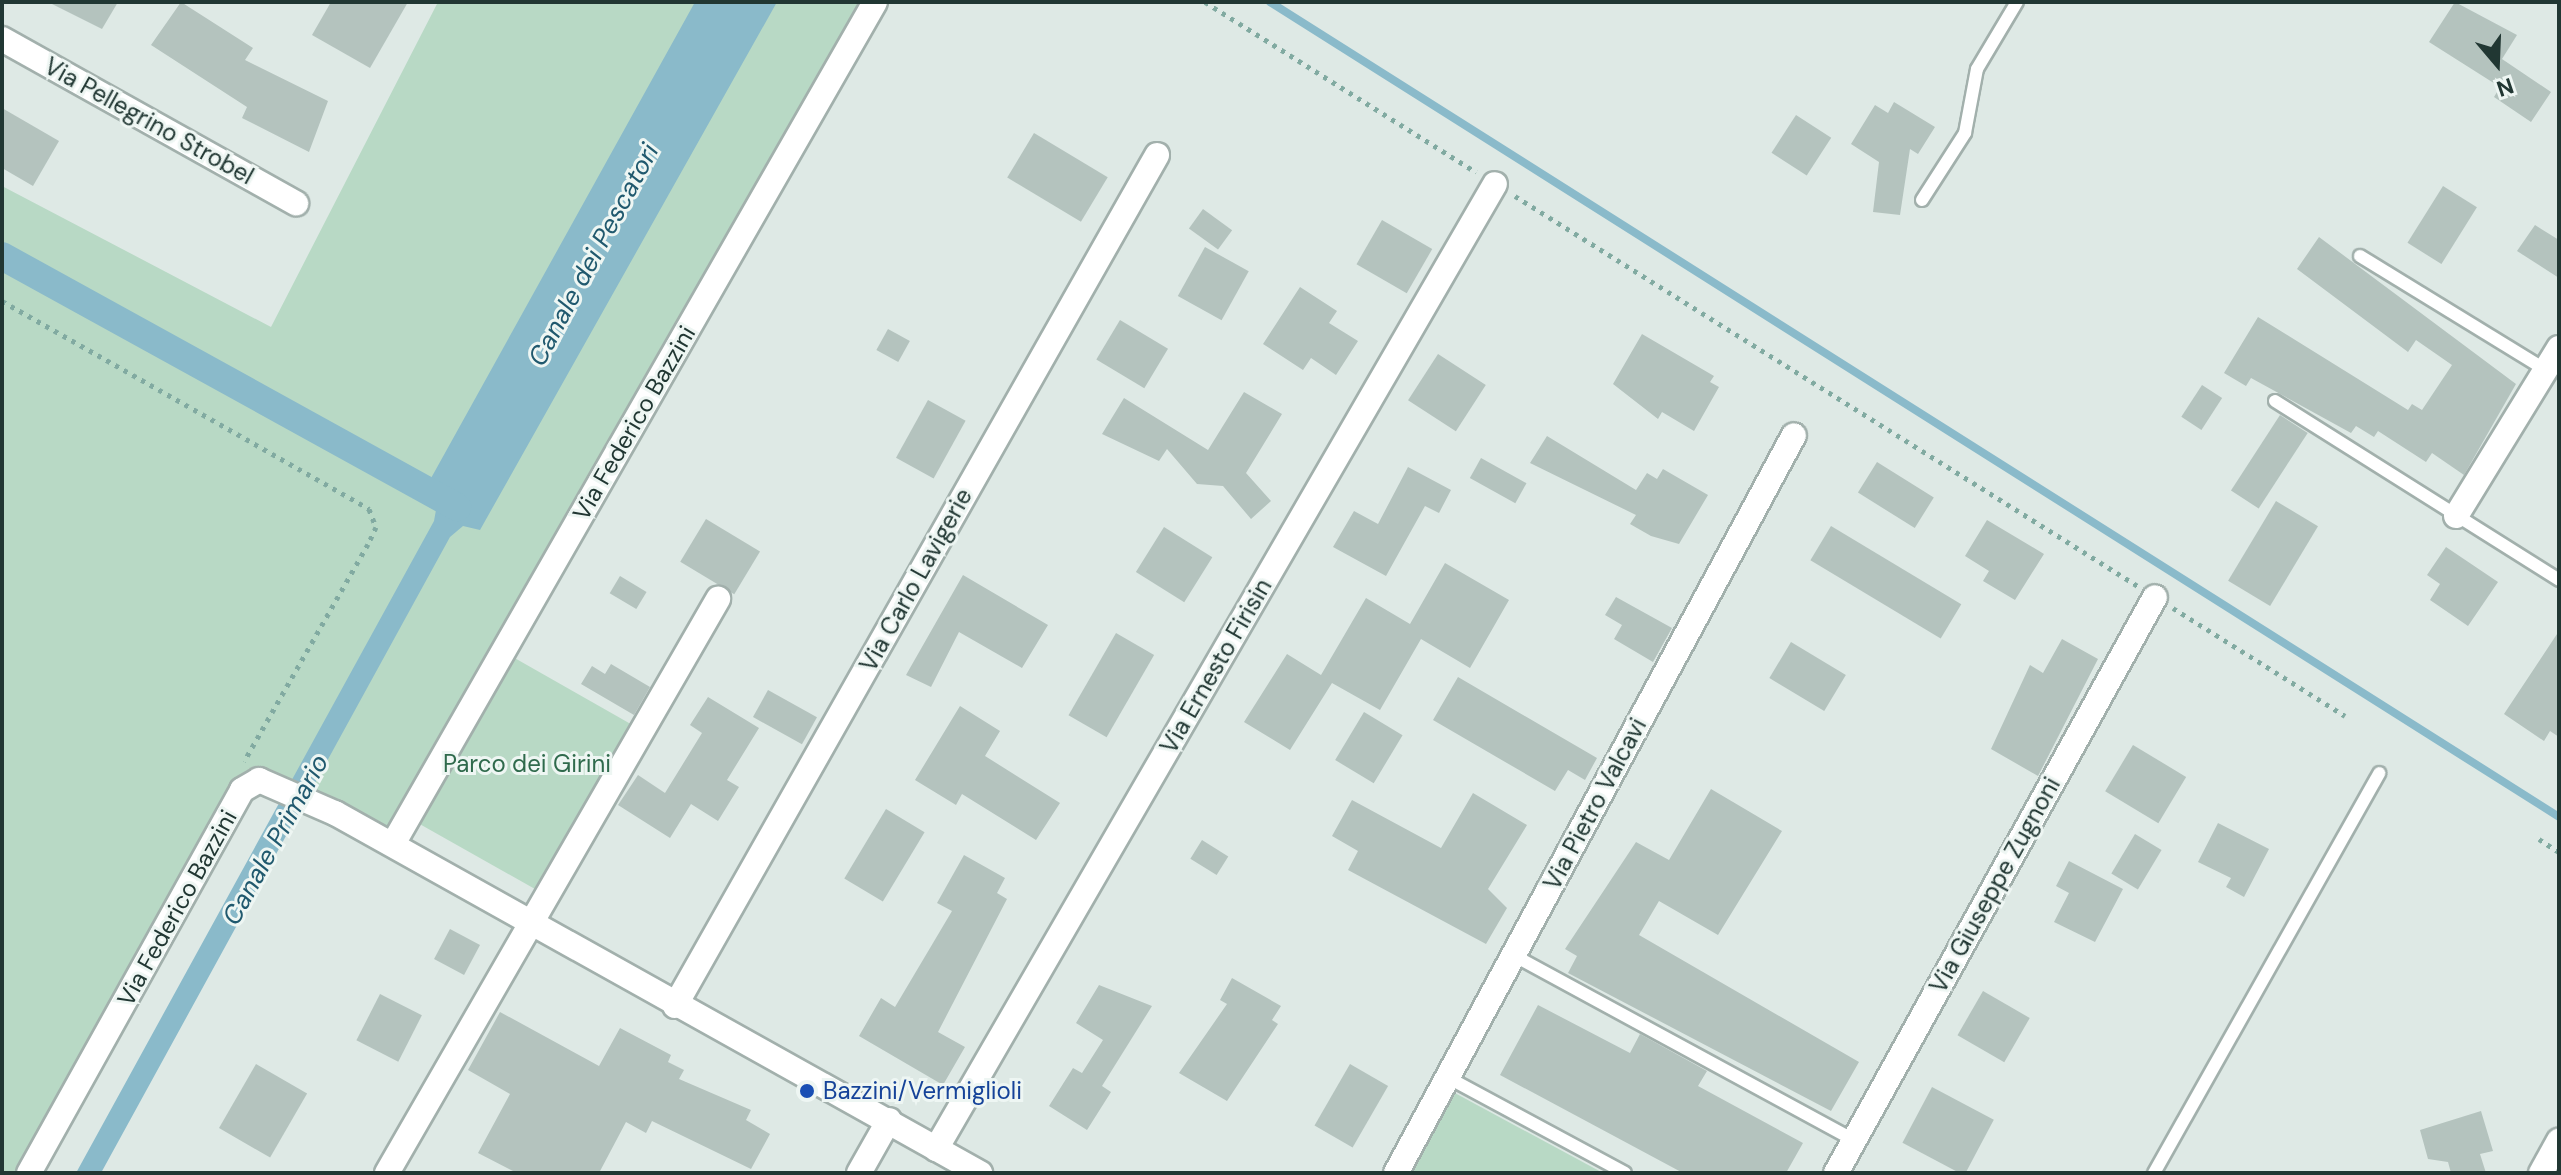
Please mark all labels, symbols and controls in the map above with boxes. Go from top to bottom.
north arrow [2457,24,2537,104]
street label: Via Pellegrino Strobel [39,51,259,191]
text: N [2493,71,2517,103]
water label: Canale dei Pescatori [522,138,666,372]
street label: Via Federico Bazzini [567,321,701,525]
street label: Via Carlo Lavigerie [854,483,978,677]
street label: Via Ernesto Firisin [1154,573,1278,759]
street label: Via Pietro Valcavi [1538,713,1652,895]
water label: Canale Primario [216,749,336,931]
park label: Parco dei Girini [443,750,611,778]
street label: Via Giuseppe Zugnoni [1924,772,2066,998]
street label: Via Federico Bazzini [111,805,243,1011]
place label: Bazzini/Vermiglioli [823,1077,1022,1105]
marker: Bazzini/Vermiglioli [798,1082,816,1100]

